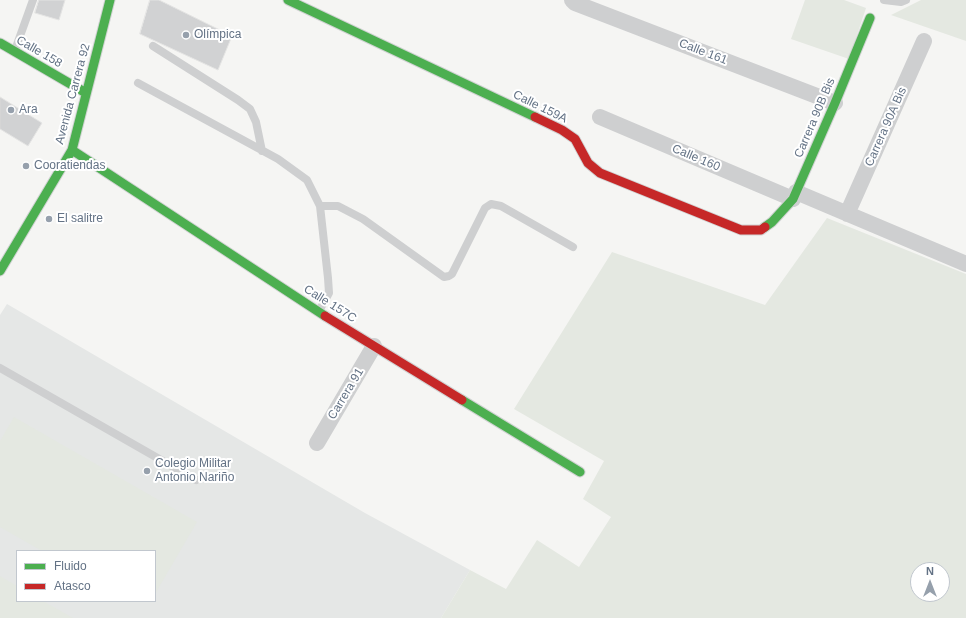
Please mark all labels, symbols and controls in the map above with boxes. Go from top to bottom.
place label: Olímpica [194,28,241,42]
marker: Olímpica [181,30,191,40]
street label: Calle 158 [13,33,65,71]
street label: Calle 161 [677,36,729,68]
street label: Avenida Carrera 92 [53,42,93,146]
street label: Carrera 90B Bis [792,76,838,160]
street label: Carrera 90A Bis [862,85,910,169]
street label: Calle 159A [510,88,570,126]
place label: Ara [19,103,38,117]
marker: Ara [6,105,16,115]
street label: Calle 160 [670,141,722,175]
place label: Cooratiendas [34,159,105,173]
marker: Cooratiendas [21,161,31,171]
place label: El salitre [57,212,103,226]
marker: El salitre [44,214,54,224]
street label: Calle 157C [301,282,359,326]
street label: Carrera 91 [325,366,367,422]
place label: Colegio Militar Antonio Nariño [155,457,234,485]
marker: Colegio Militar Antonio Nariño [142,466,152,476]
legend [16,550,156,602]
text: Fluido [54,559,87,573]
north arrow [910,562,950,602]
text: N [926,565,934,577]
text: Atasco [54,579,91,593]

